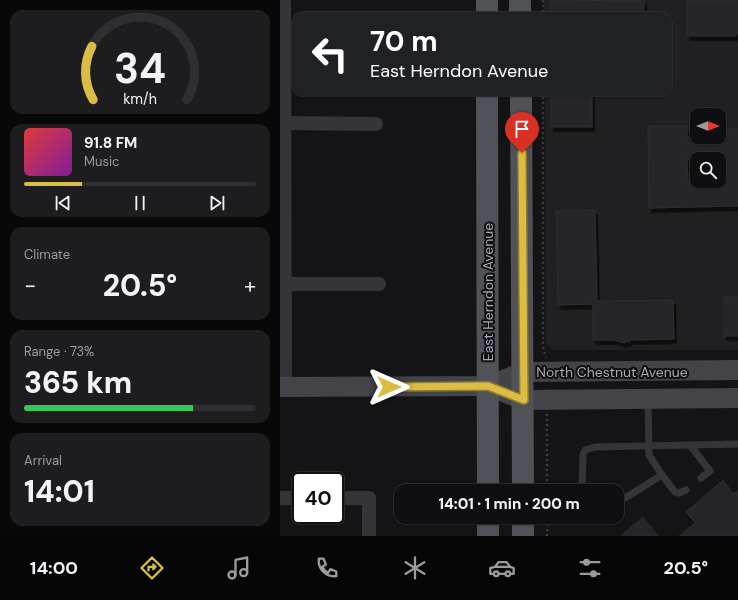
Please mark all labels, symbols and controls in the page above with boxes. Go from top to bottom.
text: 70 m [370,23,438,60]
icon: left [304,28,356,80]
text: 34 [114,42,166,96]
text: East Herndon Avenue [370,59,548,83]
text: km/h [123,90,157,108]
north arrow [690,108,726,144]
map controls [690,108,726,188]
pin [505,112,539,153]
icon: arrive [511,118,533,140]
text: 91.8 FM [84,133,137,153]
button: search [690,152,726,188]
text: Music [84,153,119,170]
icon: previous [52,192,74,214]
icon: pause [129,192,151,214]
icon: next [206,192,228,214]
street label: East Herndon Avenue [479,223,497,361]
text: Climate [24,246,70,263]
text: 20.5° [103,266,177,305]
text: − [24,271,36,300]
text: + [244,271,256,300]
text: Range · 73% [24,343,94,360]
text: 365 km [24,363,132,402]
street label: North Chestnut Avenue [536,363,688,381]
position arrow [368,366,410,408]
text: Arrival [24,452,62,469]
text: 14:01 [24,472,95,511]
speed limit sign: 40 [292,472,344,524]
text: 14:01 · 1 min · 200 m [438,494,580,514]
icon: directions [138,554,166,582]
icon: music [225,554,253,582]
icon: phone [313,554,341,582]
icon: climate [401,554,429,582]
icon: car [488,554,516,582]
icon: filters [576,554,604,582]
text: 14:00 [30,556,78,580]
text: 20.5° [664,556,708,580]

